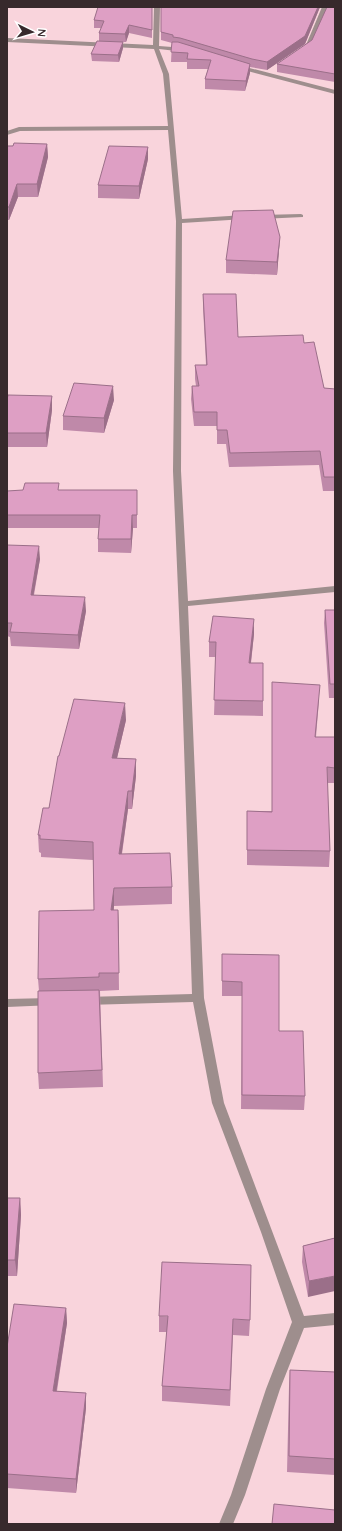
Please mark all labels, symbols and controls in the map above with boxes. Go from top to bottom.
north arrow [12,12,52,52]
text: N [35,28,49,38]

